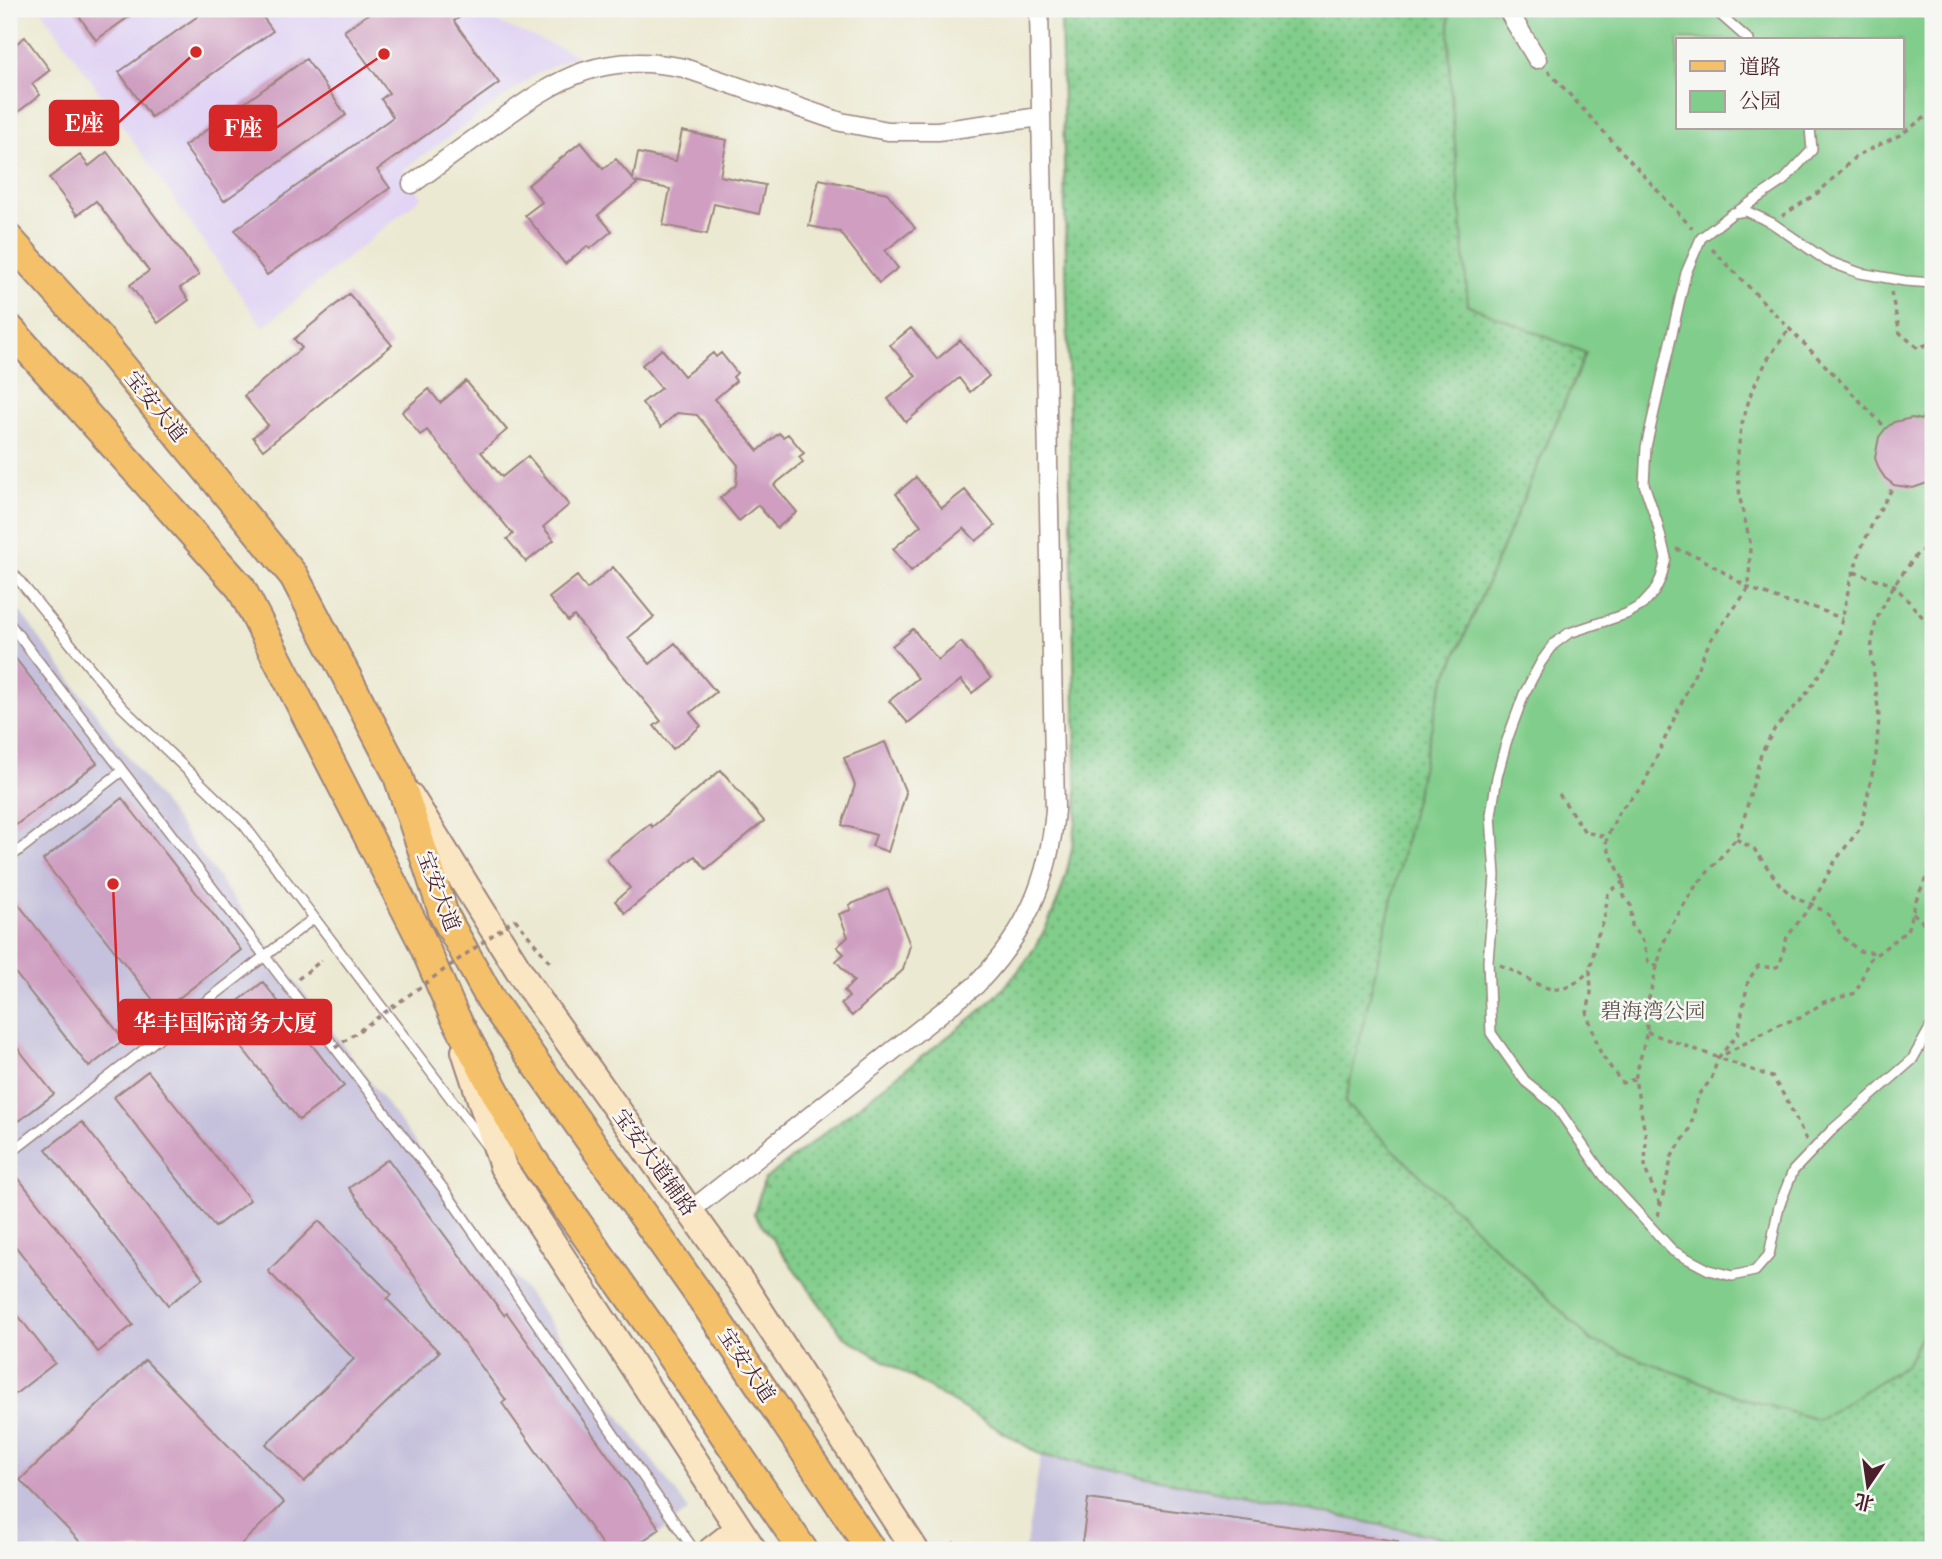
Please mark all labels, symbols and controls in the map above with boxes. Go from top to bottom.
legend [1676,38,1904,130]
text: 道路 [1739,54,1781,79]
text: 公园 [1739,88,1781,113]
callout: E座 [50,101,118,145]
callout: F座 [210,106,276,150]
text: E座 [64,109,104,137]
text: F座 [224,114,262,142]
street label: 宝安大道 [120,365,192,447]
street label: 宝安大道 [412,847,466,935]
park label: 碧海湾公园 [1601,998,1706,1023]
callout: 华丰国际商务大厦 [119,1000,331,1044]
text: 华丰国际商务大厦 [133,1009,317,1037]
street label: 宝安大道辅路 [608,1104,702,1220]
street label: 宝安大道 [713,1323,781,1407]
north arrow [1834,1450,1904,1520]
text: 北 [1852,1489,1876,1515]

